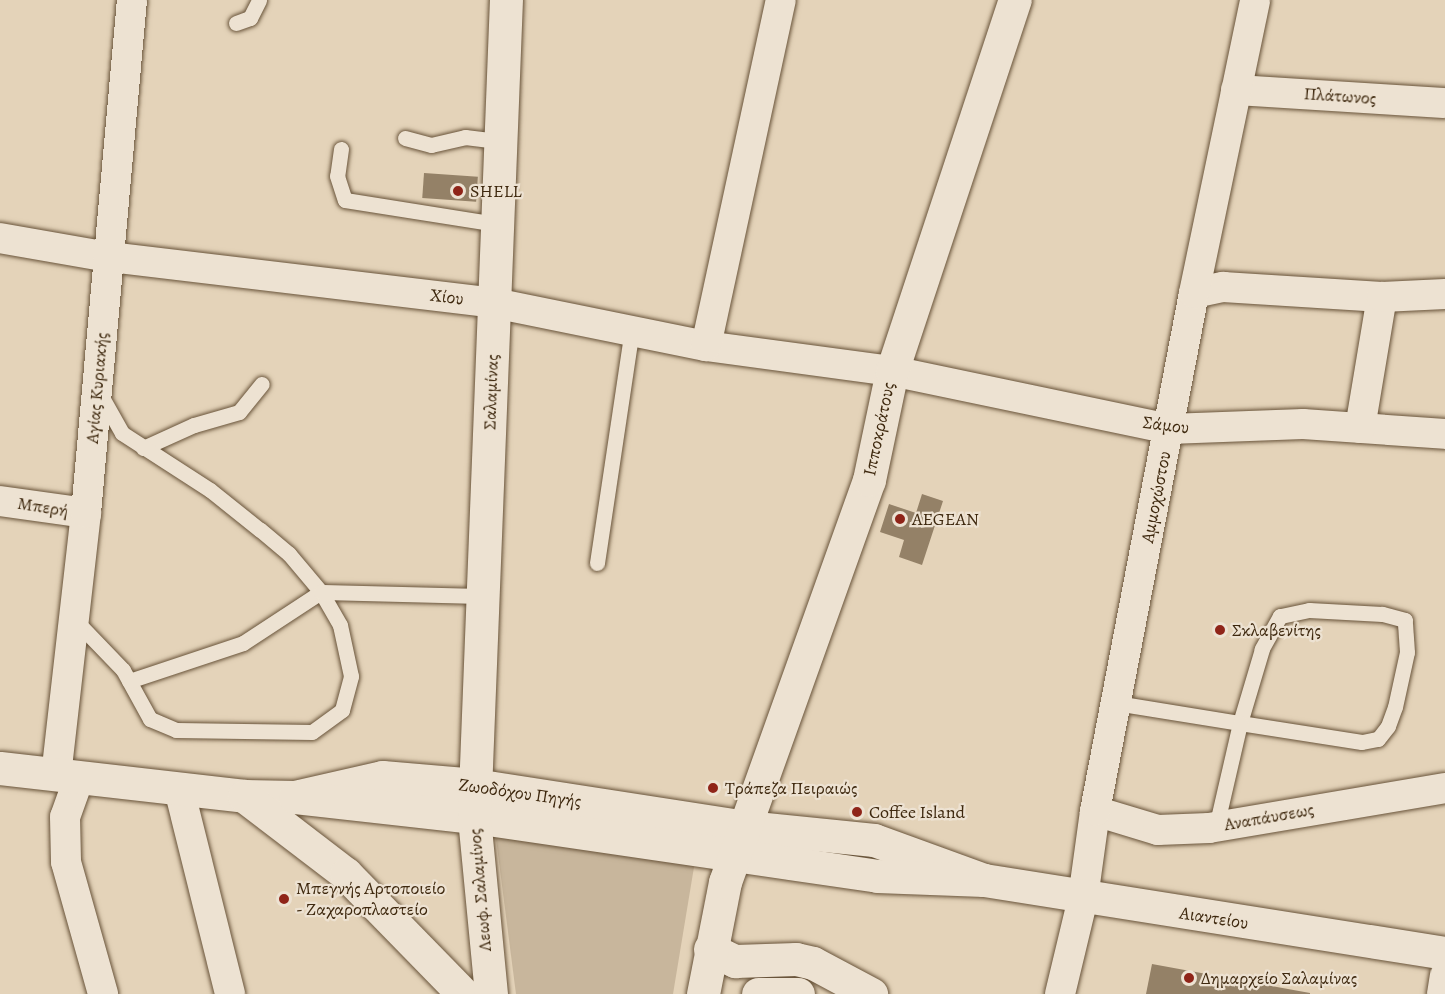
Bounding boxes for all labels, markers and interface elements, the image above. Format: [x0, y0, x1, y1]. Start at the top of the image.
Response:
street label: Πλάτωνος [1303, 83, 1377, 109]
place label: SHELL [470, 180, 522, 202]
marker: SHELL [451, 184, 465, 198]
street label: Χίου [429, 284, 465, 310]
street label: Αγίας Κυριακής [81, 332, 113, 444]
street label: Σαλαμίνας [479, 354, 503, 430]
street label: Ιπποκράτους [859, 380, 899, 478]
street label: Σάμου [1142, 411, 1190, 439]
street label: Αμμοχώστου [1137, 449, 1175, 545]
street label: Μπερή [16, 492, 70, 522]
place label: AEGEAN [912, 508, 979, 530]
marker: AEGEAN [893, 512, 907, 526]
place label: Σκλαβενίτης [1232, 619, 1321, 641]
marker: Σκλαβενίτης [1213, 623, 1227, 637]
street label: Ζωοδόχου Πηγής [457, 774, 583, 812]
place label: Τράπεζα Πειραιώς [725, 777, 858, 799]
marker: Τράπεζα Πειραιώς [706, 781, 720, 795]
street label: Αναπάυσεως [1222, 798, 1316, 836]
place label: Coffee Island [869, 801, 965, 823]
marker: Coffee Island [850, 805, 864, 819]
street label: Λεωφ. Σαλαμίνος [464, 827, 496, 953]
place label: Μπεγνής Αρτοποιείο - Ζαχαροπλαστείο [296, 878, 445, 920]
marker: Μπεγνής Αρτοποιείο - Ζαχαροπλαστείο [277, 892, 291, 906]
street label: Αιαντείου [1178, 902, 1250, 934]
place label: Δημαρχείο Σαλαμίνας [1201, 967, 1357, 989]
marker: Δημαρχείο Σαλαμίνας [1182, 971, 1196, 985]

